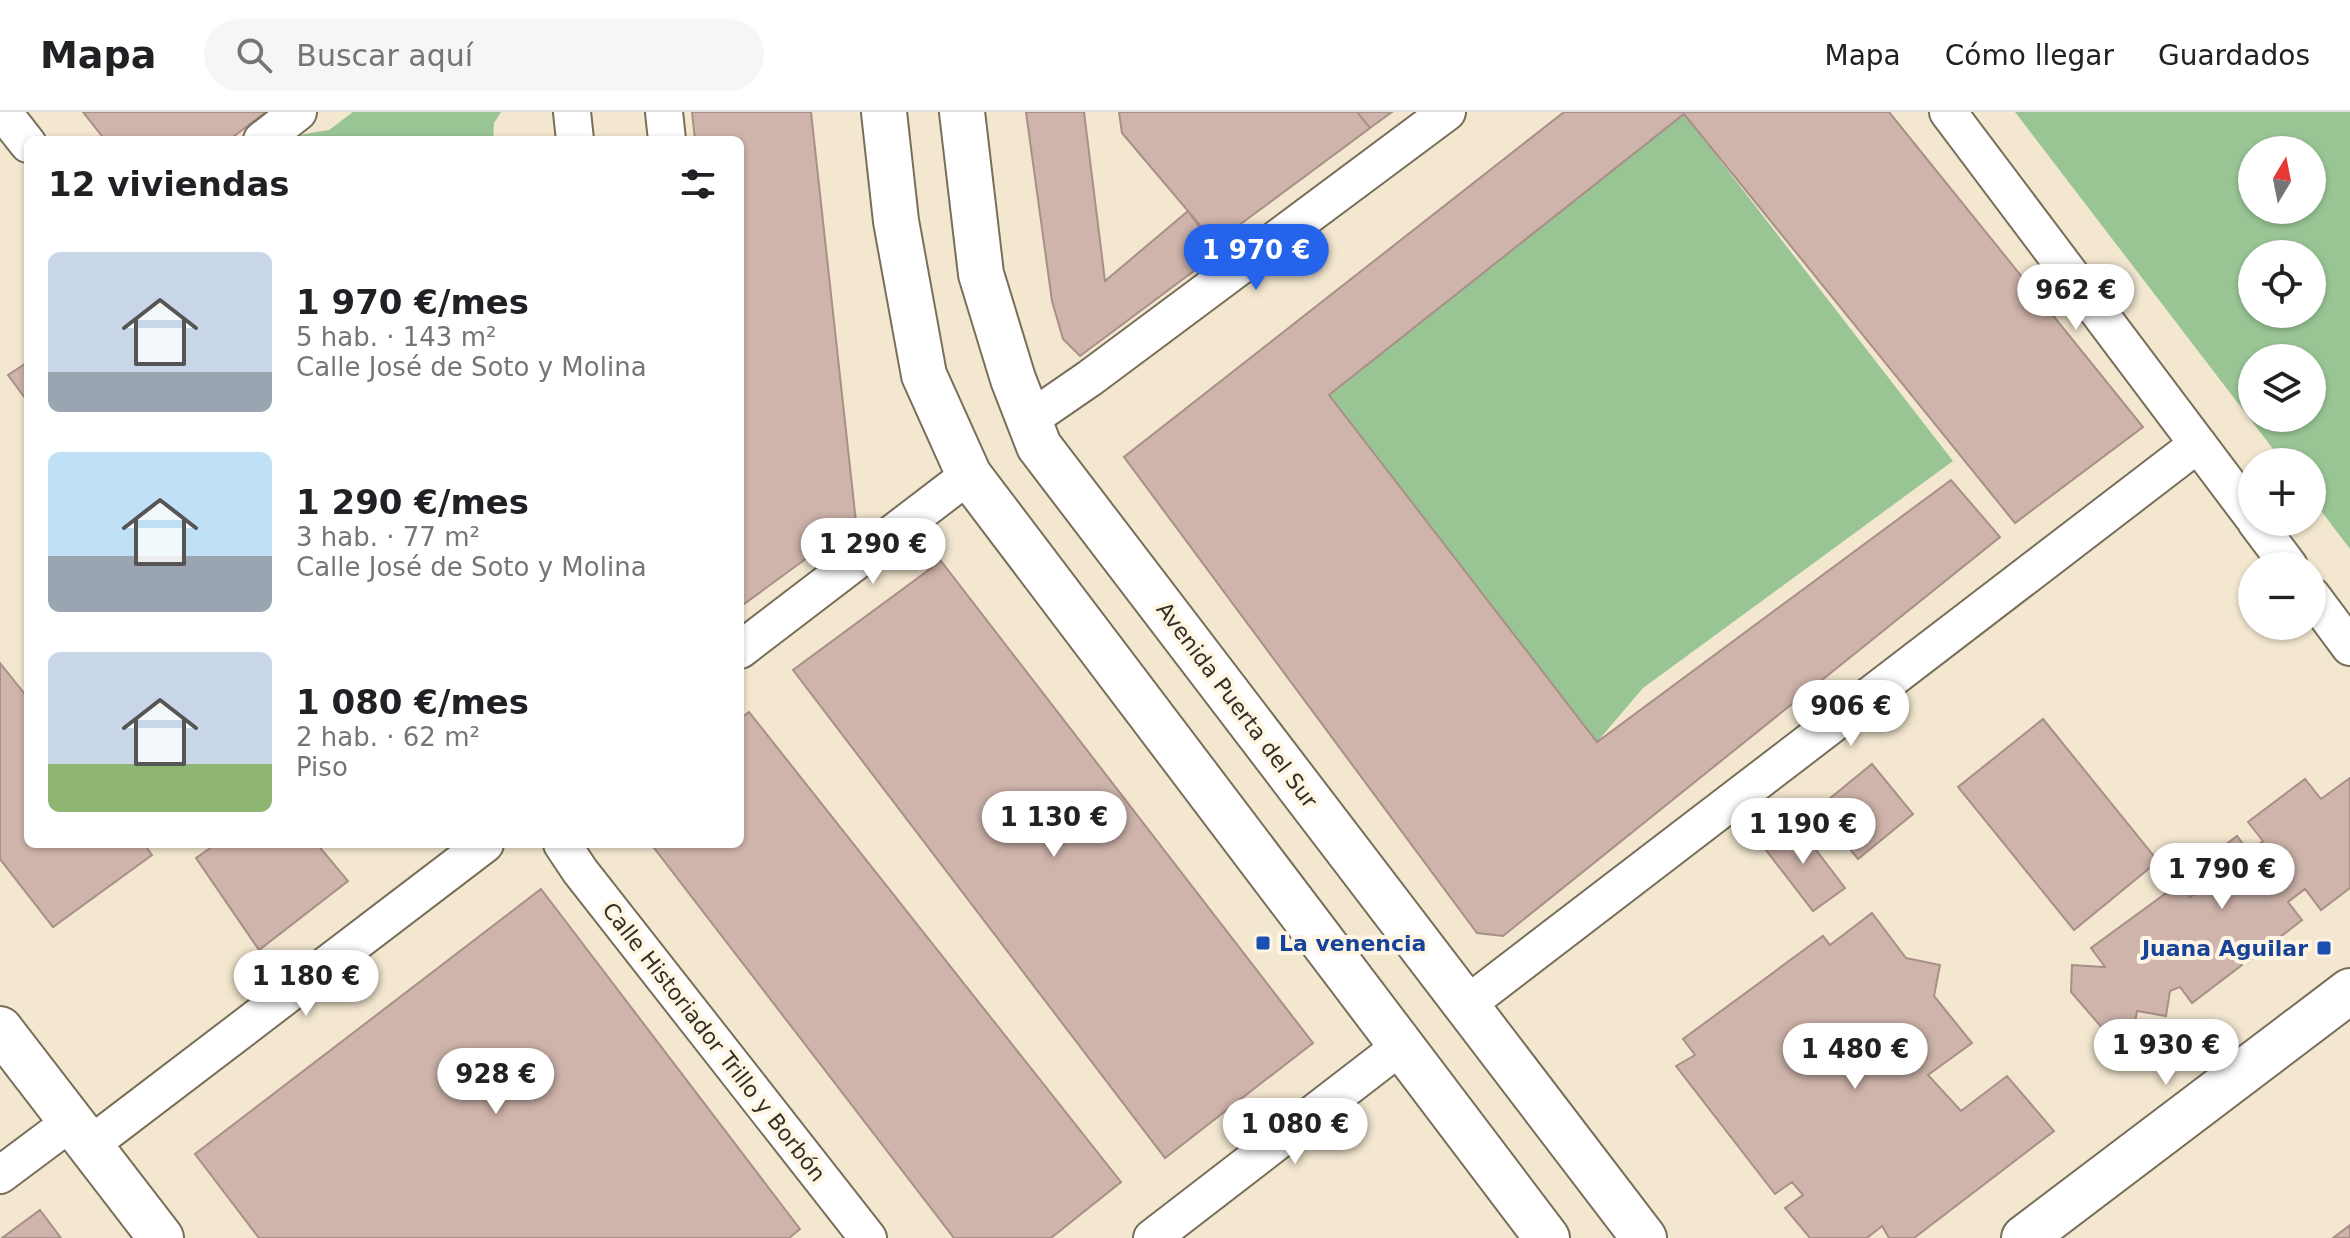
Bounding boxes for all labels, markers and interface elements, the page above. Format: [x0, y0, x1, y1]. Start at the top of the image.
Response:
search box [204, 19, 764, 91]
text: Mapa [40, 33, 156, 77]
icon: search [232, 33, 276, 77]
text: Buscar aquí [296, 38, 473, 73]
text: Mapa [1824, 39, 1901, 72]
text: Cómo llegar [1945, 39, 2114, 72]
text: Guardados [2158, 39, 2310, 72]
north arrow [2238, 136, 2326, 224]
map controls [2238, 136, 2326, 640]
icon: filters [676, 162, 720, 206]
text: 12 viviendas [48, 164, 290, 204]
pin: 1 970 € [1182, 224, 1330, 292]
text: 1 970 € [1202, 235, 1310, 265]
button: locate [2238, 240, 2326, 328]
pin: 962 € [2020, 264, 2132, 332]
text: 962 € [2035, 275, 2117, 305]
text: 1 970 €/mes [296, 282, 529, 322]
icon: home [112, 284, 208, 380]
text: 5 hab. · 143 m² [296, 322, 496, 352]
button: layers [2238, 344, 2326, 432]
text: Calle José de Soto y Molina [296, 352, 647, 382]
button: + [2238, 448, 2326, 536]
text: 1 290 €/mes [296, 482, 529, 522]
icon: home [112, 484, 208, 580]
pin: 1 290 € [799, 518, 947, 586]
text: 3 hab. · 77 m² [296, 522, 480, 552]
text: 1 290 € [819, 529, 927, 559]
text: Calle José de Soto y Molina [296, 552, 647, 582]
button: − [2238, 552, 2326, 640]
street label: Avenida Puerta del Sur [1152, 597, 1323, 813]
pin: 906 € [1795, 680, 1907, 748]
text: 1 080 €/mes [296, 682, 529, 722]
icon: home [112, 684, 208, 780]
text: 906 € [1810, 691, 1892, 721]
text: 2 hab. · 62 m² [296, 722, 480, 752]
text: Piso [296, 752, 348, 782]
pin: 1 130 € [980, 791, 1128, 859]
pin: 1 190 € [1729, 798, 1877, 866]
text: 1 130 € [1000, 802, 1108, 832]
text: 1 190 € [1749, 809, 1857, 839]
pin: 1 790 € [2148, 843, 2296, 911]
text: 1 790 € [2168, 854, 2276, 884]
street label: Calle Historiador Trillo y Borbón [597, 898, 831, 1186]
place label: La venencia [1279, 931, 1426, 956]
marker: La venencia [1254, 934, 1272, 952]
place label: Juana Aguilar [2140, 936, 2308, 961]
marker: Juana Aguilar [2315, 939, 2333, 957]
pin: 1 180 € [232, 950, 380, 1018]
text: 1 180 € [252, 961, 360, 991]
pin: 1 930 € [2092, 1019, 2240, 1087]
pin: 1 480 € [1781, 1023, 1929, 1091]
text: 1 930 € [2112, 1030, 2220, 1060]
text: 1 480 € [1801, 1034, 1909, 1064]
pin: 928 € [440, 1048, 552, 1116]
text: 928 € [455, 1059, 537, 1089]
pin: 1 080 € [1221, 1098, 1369, 1166]
text: 1 080 € [1241, 1109, 1349, 1139]

